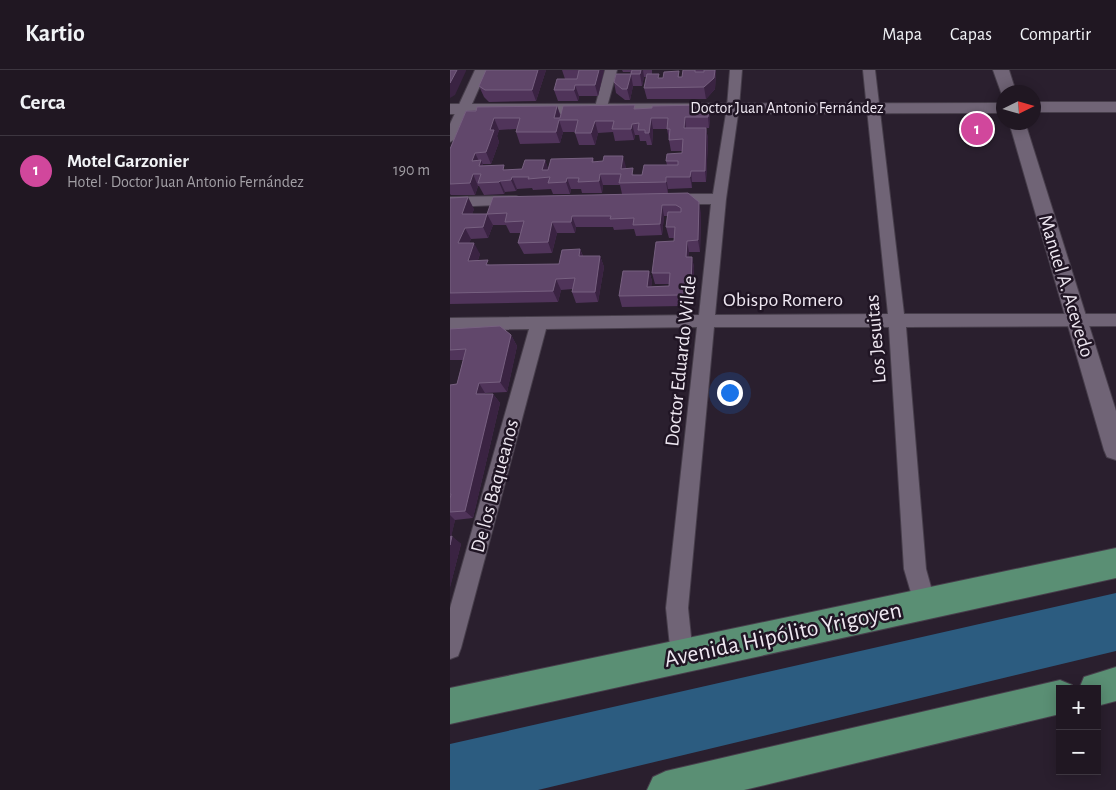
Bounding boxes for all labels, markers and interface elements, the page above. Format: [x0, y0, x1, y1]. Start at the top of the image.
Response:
text: Kartio [25, 22, 85, 46]
text: Mapa [882, 26, 922, 44]
text: Capas [950, 26, 992, 44]
text: Compartir [1020, 26, 1091, 44]
north arrow [996, 85, 1041, 130]
text: Cerca [20, 92, 66, 113]
street label: Doctor Juan Antonio Fernández [690, 100, 884, 116]
pin: 1 [961, 110, 993, 148]
text: Motel Garzonier [67, 152, 189, 171]
text: 1 [33, 162, 39, 178]
text: 190 m [393, 162, 430, 178]
text: Hotel · Doctor Juan Antonio Fernández [67, 174, 304, 190]
street label: Manuel A. Acevedo [1035, 212, 1097, 360]
street label: Doctor Eduardo Wilde [662, 275, 700, 447]
street label: Obispo Romero [723, 290, 843, 310]
street label: Los Jesuitas [862, 294, 890, 384]
your location [717, 380, 743, 406]
street label: De los Baqueanos [468, 417, 522, 555]
street label: Avenida Hipólito Yrigoyen [662, 598, 904, 672]
map controls [1056, 685, 1101, 775]
button: + [1056, 685, 1101, 730]
button: − [1056, 730, 1101, 775]

